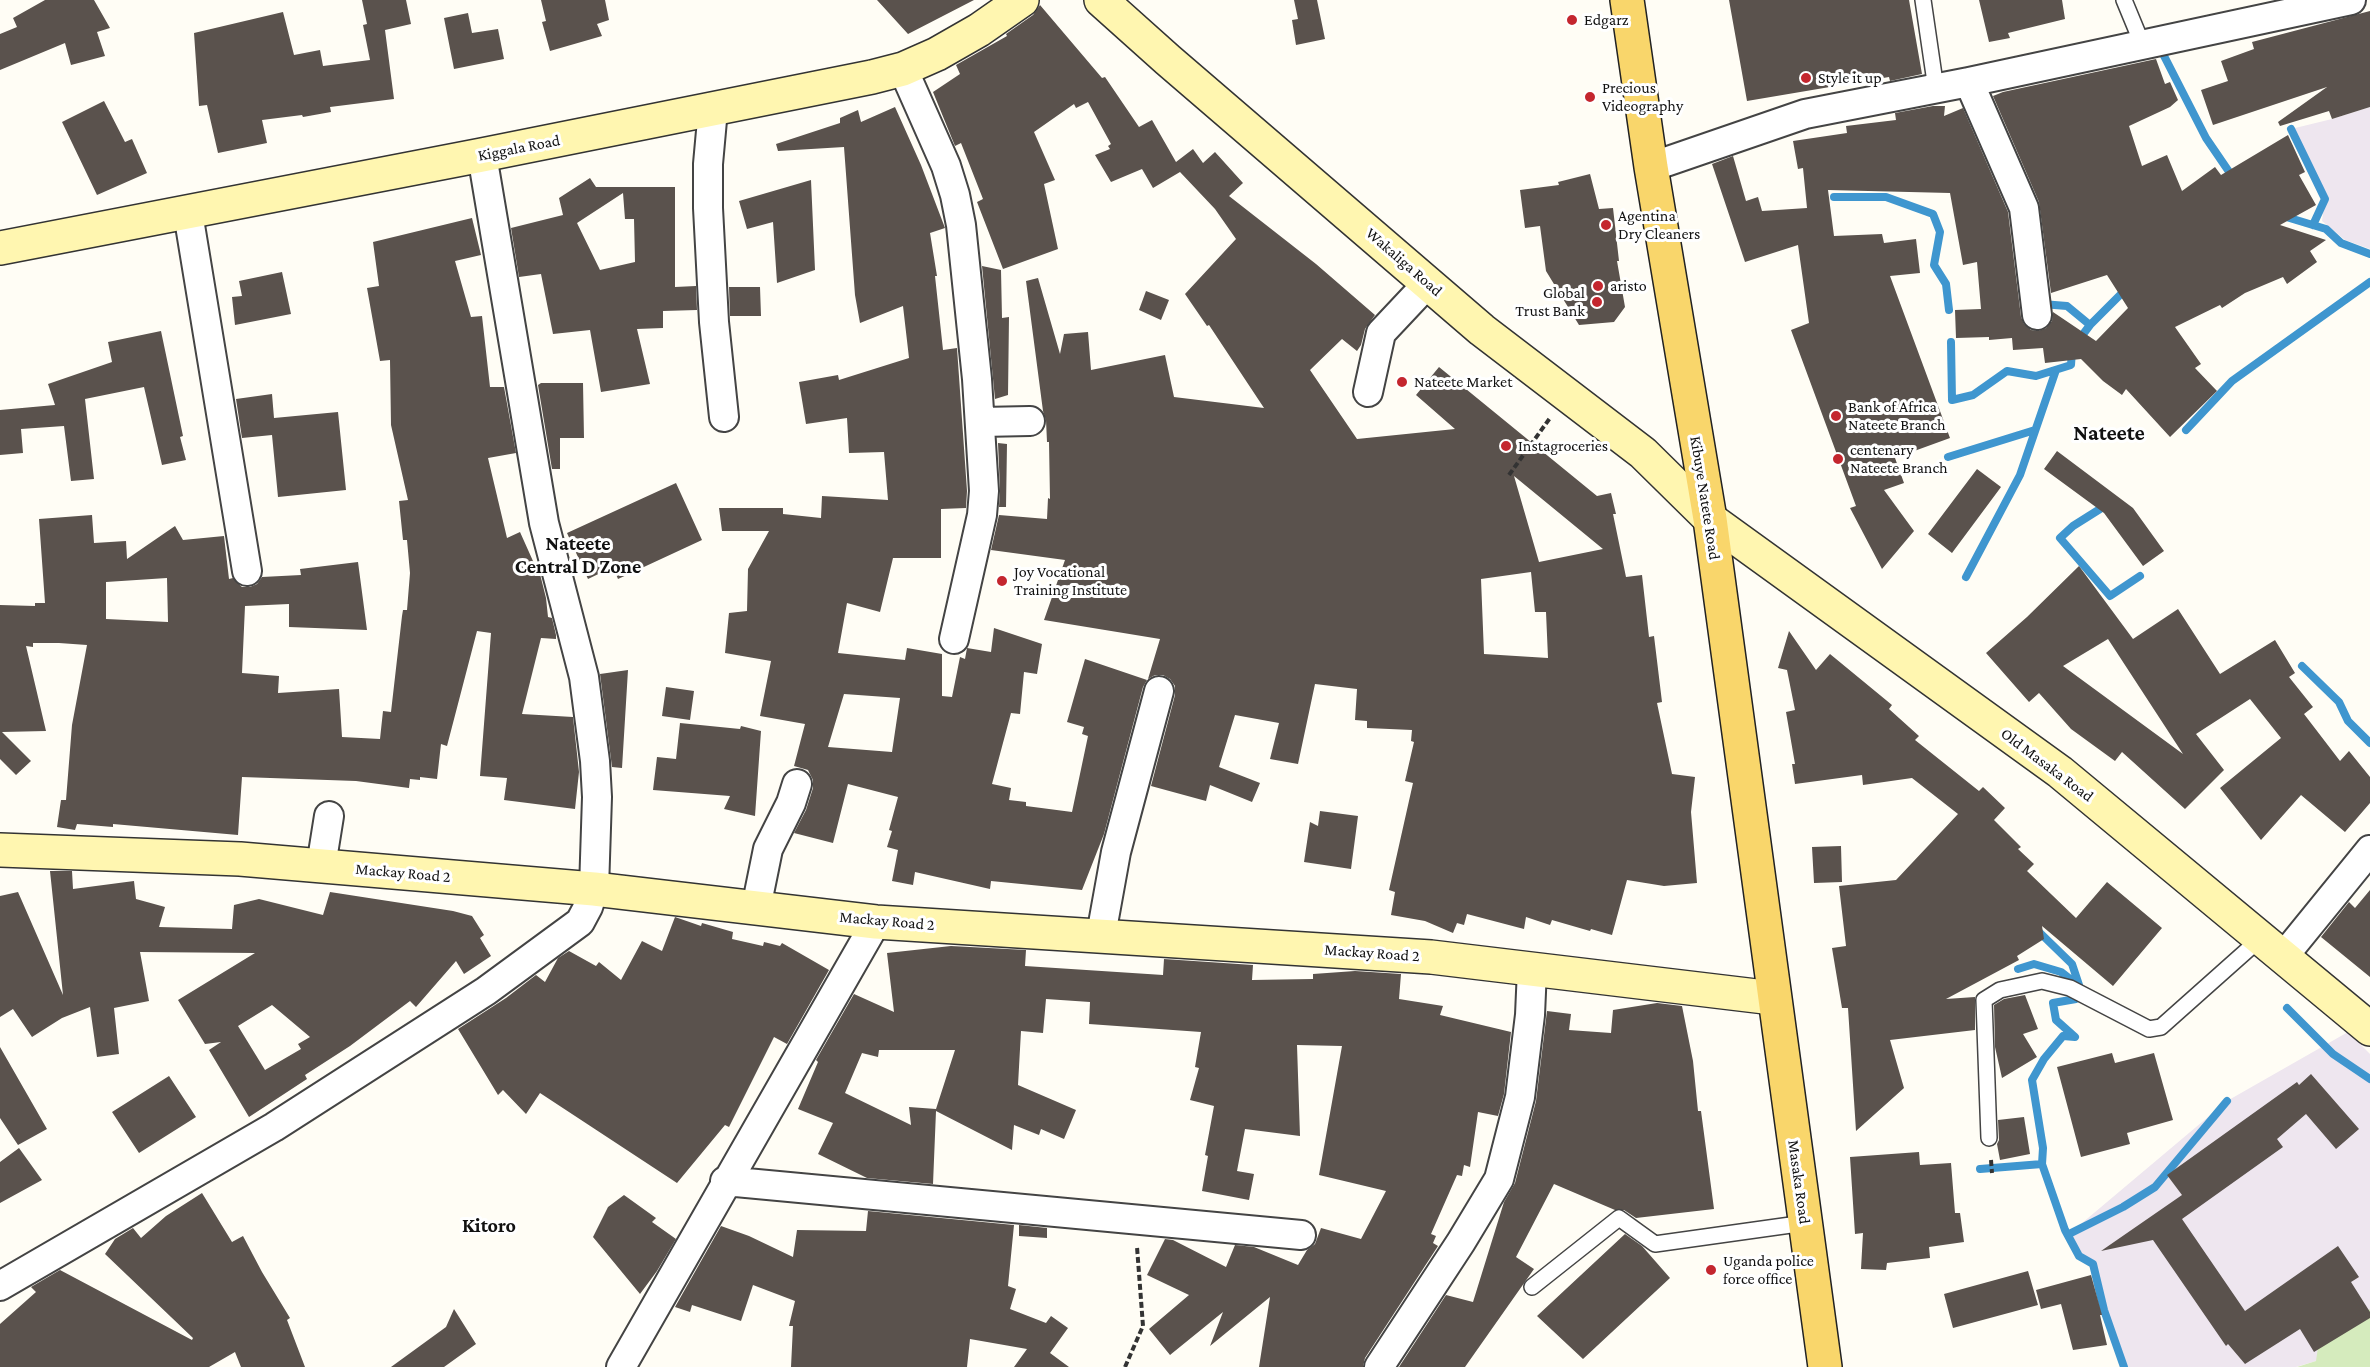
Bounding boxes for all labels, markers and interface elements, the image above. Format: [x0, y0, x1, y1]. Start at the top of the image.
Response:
place label: Edgarz [1584, 10, 1629, 30]
marker: Edgarz [1565, 13, 1579, 27]
place label: Style it up [1818, 68, 1882, 88]
marker: Style it up [1799, 71, 1813, 85]
place label: Precious Videography [1602, 78, 1683, 116]
marker: Precious Videography [1583, 90, 1597, 104]
street label: Kiggala Road [476, 131, 562, 165]
place label: Agentina Dry Cleaners [1618, 206, 1700, 244]
marker: Agentina Dry Cleaners [1599, 218, 1613, 232]
street label: Wakaliga Road [1362, 224, 1446, 300]
place label: aristo [1610, 276, 1647, 296]
marker: aristo [1591, 279, 1605, 293]
place label: Global Trust Bank [1515, 283, 1585, 321]
marker: Global Trust Bank [1590, 295, 1604, 309]
place label: Nateete Market [1414, 372, 1512, 392]
marker: Nateete Market [1395, 375, 1409, 389]
place label: Bank of Africa Nateete Branch [1848, 397, 1946, 435]
marker: Bank of Africa Nateete Branch [1829, 409, 1843, 423]
district label: Nateete [2073, 420, 2145, 446]
street label: Kibuye Natete Road [1686, 435, 1724, 561]
place label: Instagroceries [1518, 436, 1608, 456]
marker: Instagroceries [1499, 439, 1513, 453]
place label: centenary Nateete Branch [1850, 440, 1948, 478]
marker: centenary Nateete Branch [1831, 452, 1845, 466]
district label: Nateete Central D Zone [515, 532, 641, 579]
place label: Joy Vocational Training Institute [1014, 562, 1127, 600]
marker: Joy Vocational Training Institute [995, 574, 1009, 588]
street label: Old Masaka Road [1997, 724, 2097, 806]
street label: Mackay Road 2 [355, 859, 451, 887]
street label: Mackay Road 2 [839, 907, 935, 935]
street label: Mackay Road 2 [1324, 940, 1420, 966]
street label: Masaka Road [1784, 1139, 1814, 1225]
district label: Kitoro [462, 1214, 516, 1238]
place label: Uganda police force office [1723, 1251, 1814, 1289]
marker: Uganda police force office [1704, 1263, 1718, 1277]

